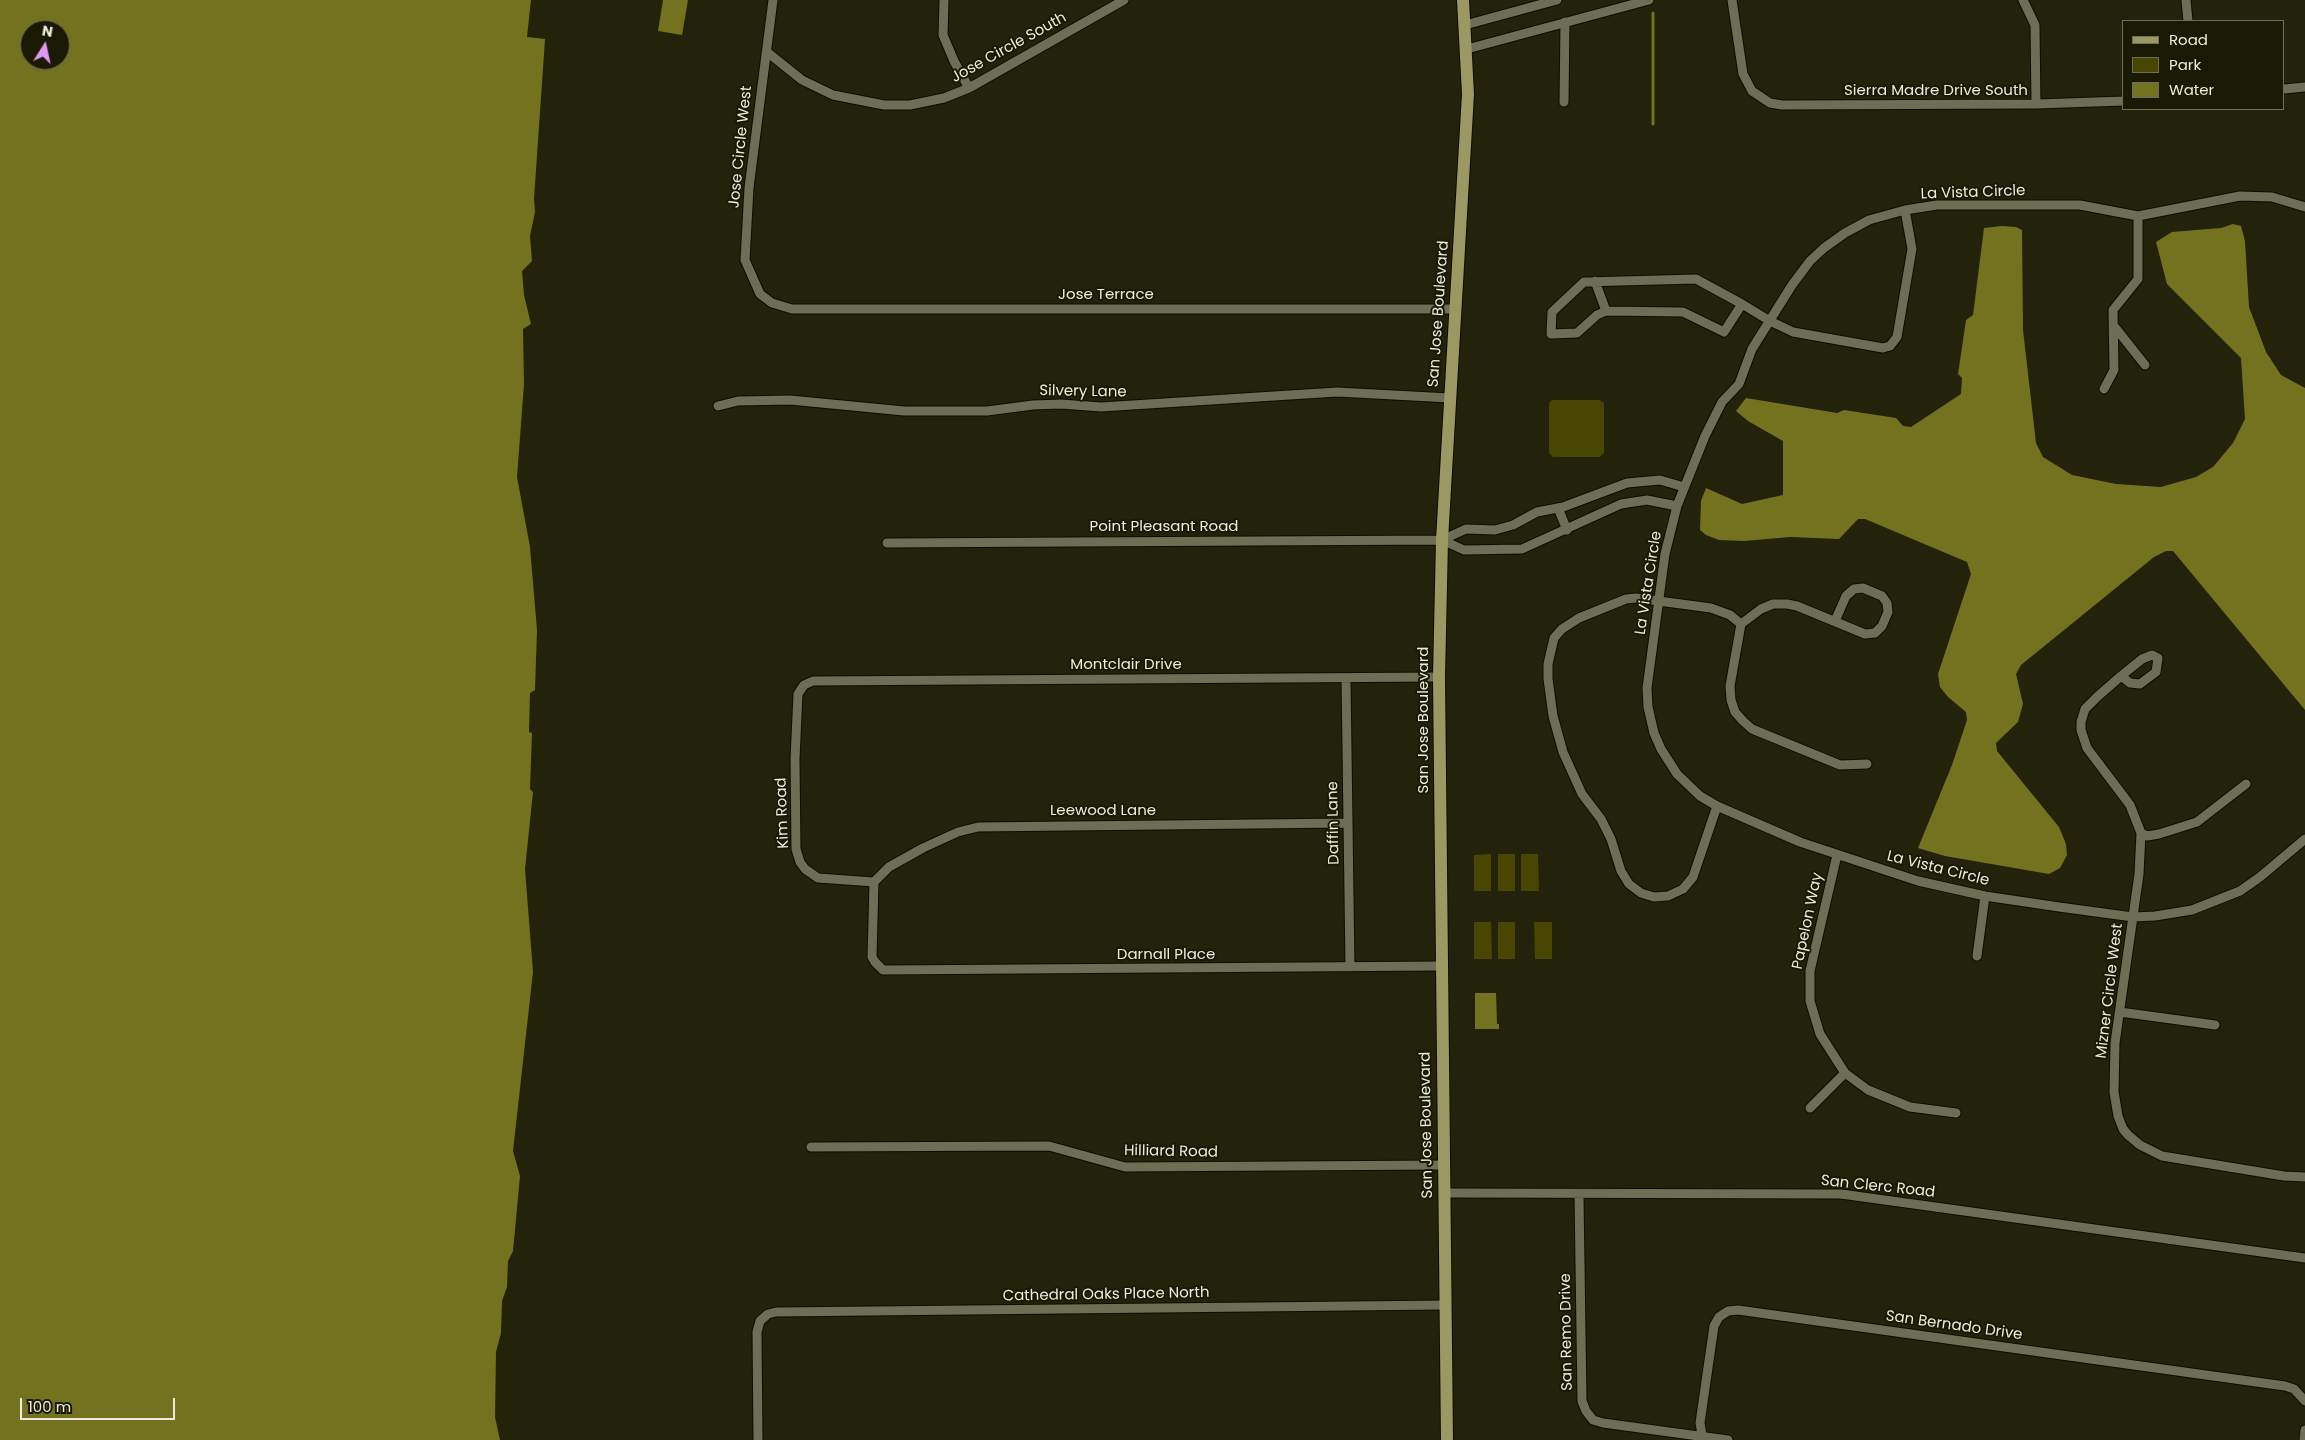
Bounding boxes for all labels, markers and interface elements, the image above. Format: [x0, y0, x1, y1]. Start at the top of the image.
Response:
street label: Jose Circle South [948, 9, 1070, 87]
north arrow [20, 20, 70, 70]
text: N [41, 20, 54, 42]
legend [2122, 20, 2285, 110]
text: Road [2169, 29, 2208, 50]
text: Park [2169, 54, 2201, 75]
text: Water [2169, 79, 2214, 100]
street label: Sierra Madre Drive South [1844, 82, 2028, 100]
street label: Jose Circle West [726, 85, 756, 209]
street label: La Vista Circle [1920, 182, 2026, 204]
street label: San Jose Boulevard [1425, 240, 1453, 388]
street label: Jose Terrace [1058, 286, 1154, 304]
street label: Silvery Lane [1039, 382, 1127, 402]
street label: Point Pleasant Road [1090, 518, 1238, 536]
street label: La Vista Circle [1632, 530, 1666, 636]
street label: San Jose Boulevard [1415, 647, 1433, 793]
street label: Montclair Drive [1070, 656, 1182, 674]
street label: Kim Road [773, 777, 793, 849]
street label: Daffin Lane [1324, 781, 1344, 865]
street label: Leewood Lane [1050, 802, 1156, 820]
street label: La Vista Circle [1885, 848, 1991, 890]
street label: Papelon Way [1789, 871, 1827, 971]
street label: Mizner Circle West [2093, 922, 2127, 1060]
street label: Darnall Place [1117, 946, 1215, 964]
street label: San Jose Boulevard [1417, 1051, 1437, 1199]
street label: Hilliard Road [1124, 1142, 1218, 1162]
street label: San Clerc Road [1820, 1172, 1936, 1202]
street label: San Remo Drive [1557, 1273, 1577, 1391]
street label: Cathedral Oaks Place North [1002, 1284, 1210, 1306]
street label: San Bernado Drive [1885, 1308, 2023, 1344]
scale bar [22, 1388, 178, 1420]
text: 100 m [28, 1396, 71, 1417]

